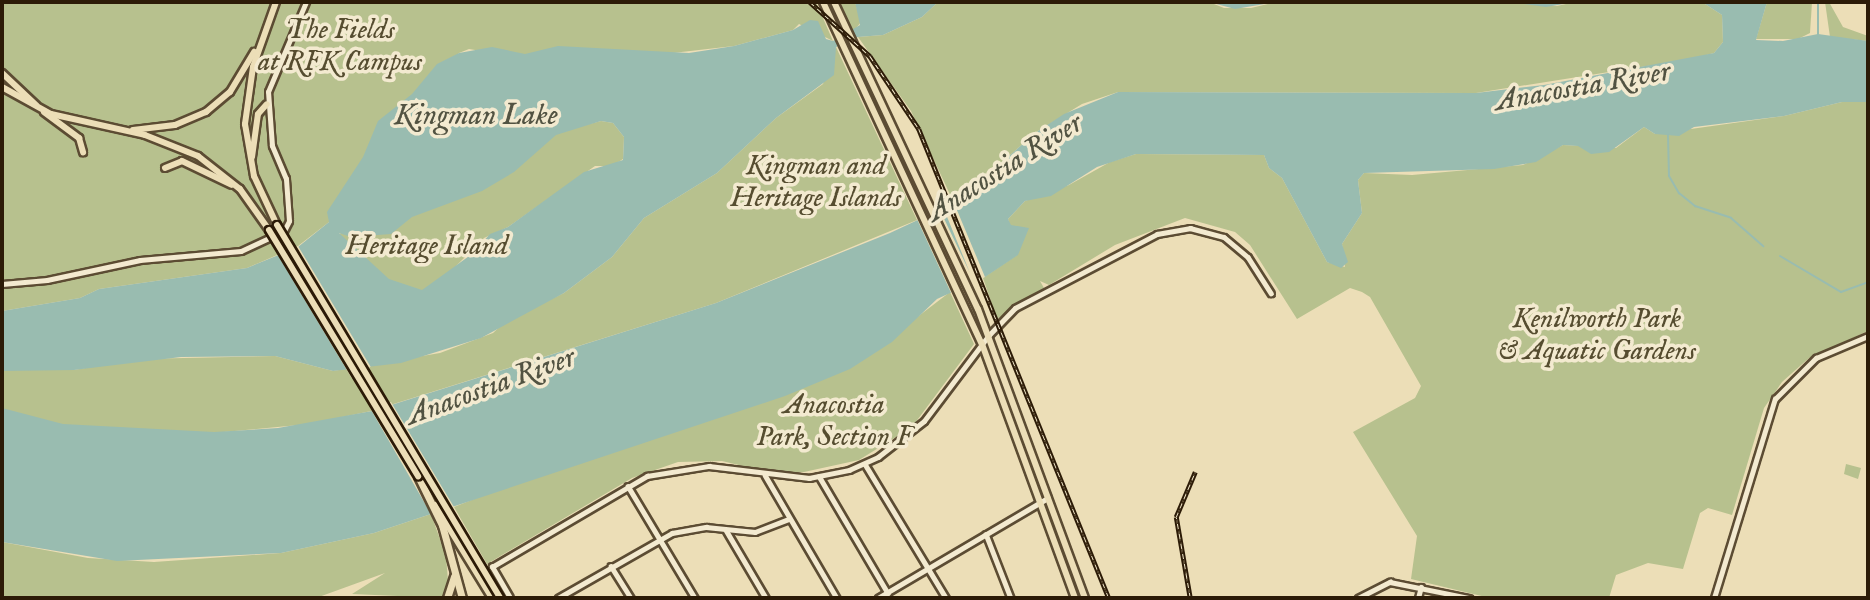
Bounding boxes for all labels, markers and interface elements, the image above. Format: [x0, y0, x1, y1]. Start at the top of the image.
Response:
park label: The Fields at RFK Campus [258, 14, 422, 80]
water label: Anacostia River [1493, 54, 1673, 120]
water label: Kingman Lake [394, 98, 558, 134]
water label: Anacostia River [920, 106, 1090, 230]
park label: Kingman and Heritage Islands [731, 150, 901, 216]
park label: Heritage Island [346, 230, 508, 264]
park label: Kenilworth Park & Aquatic Gardens [1498, 303, 1696, 369]
water label: Anacostia River [402, 340, 580, 434]
park label: Anacostia Park, Section F [756, 389, 912, 455]

